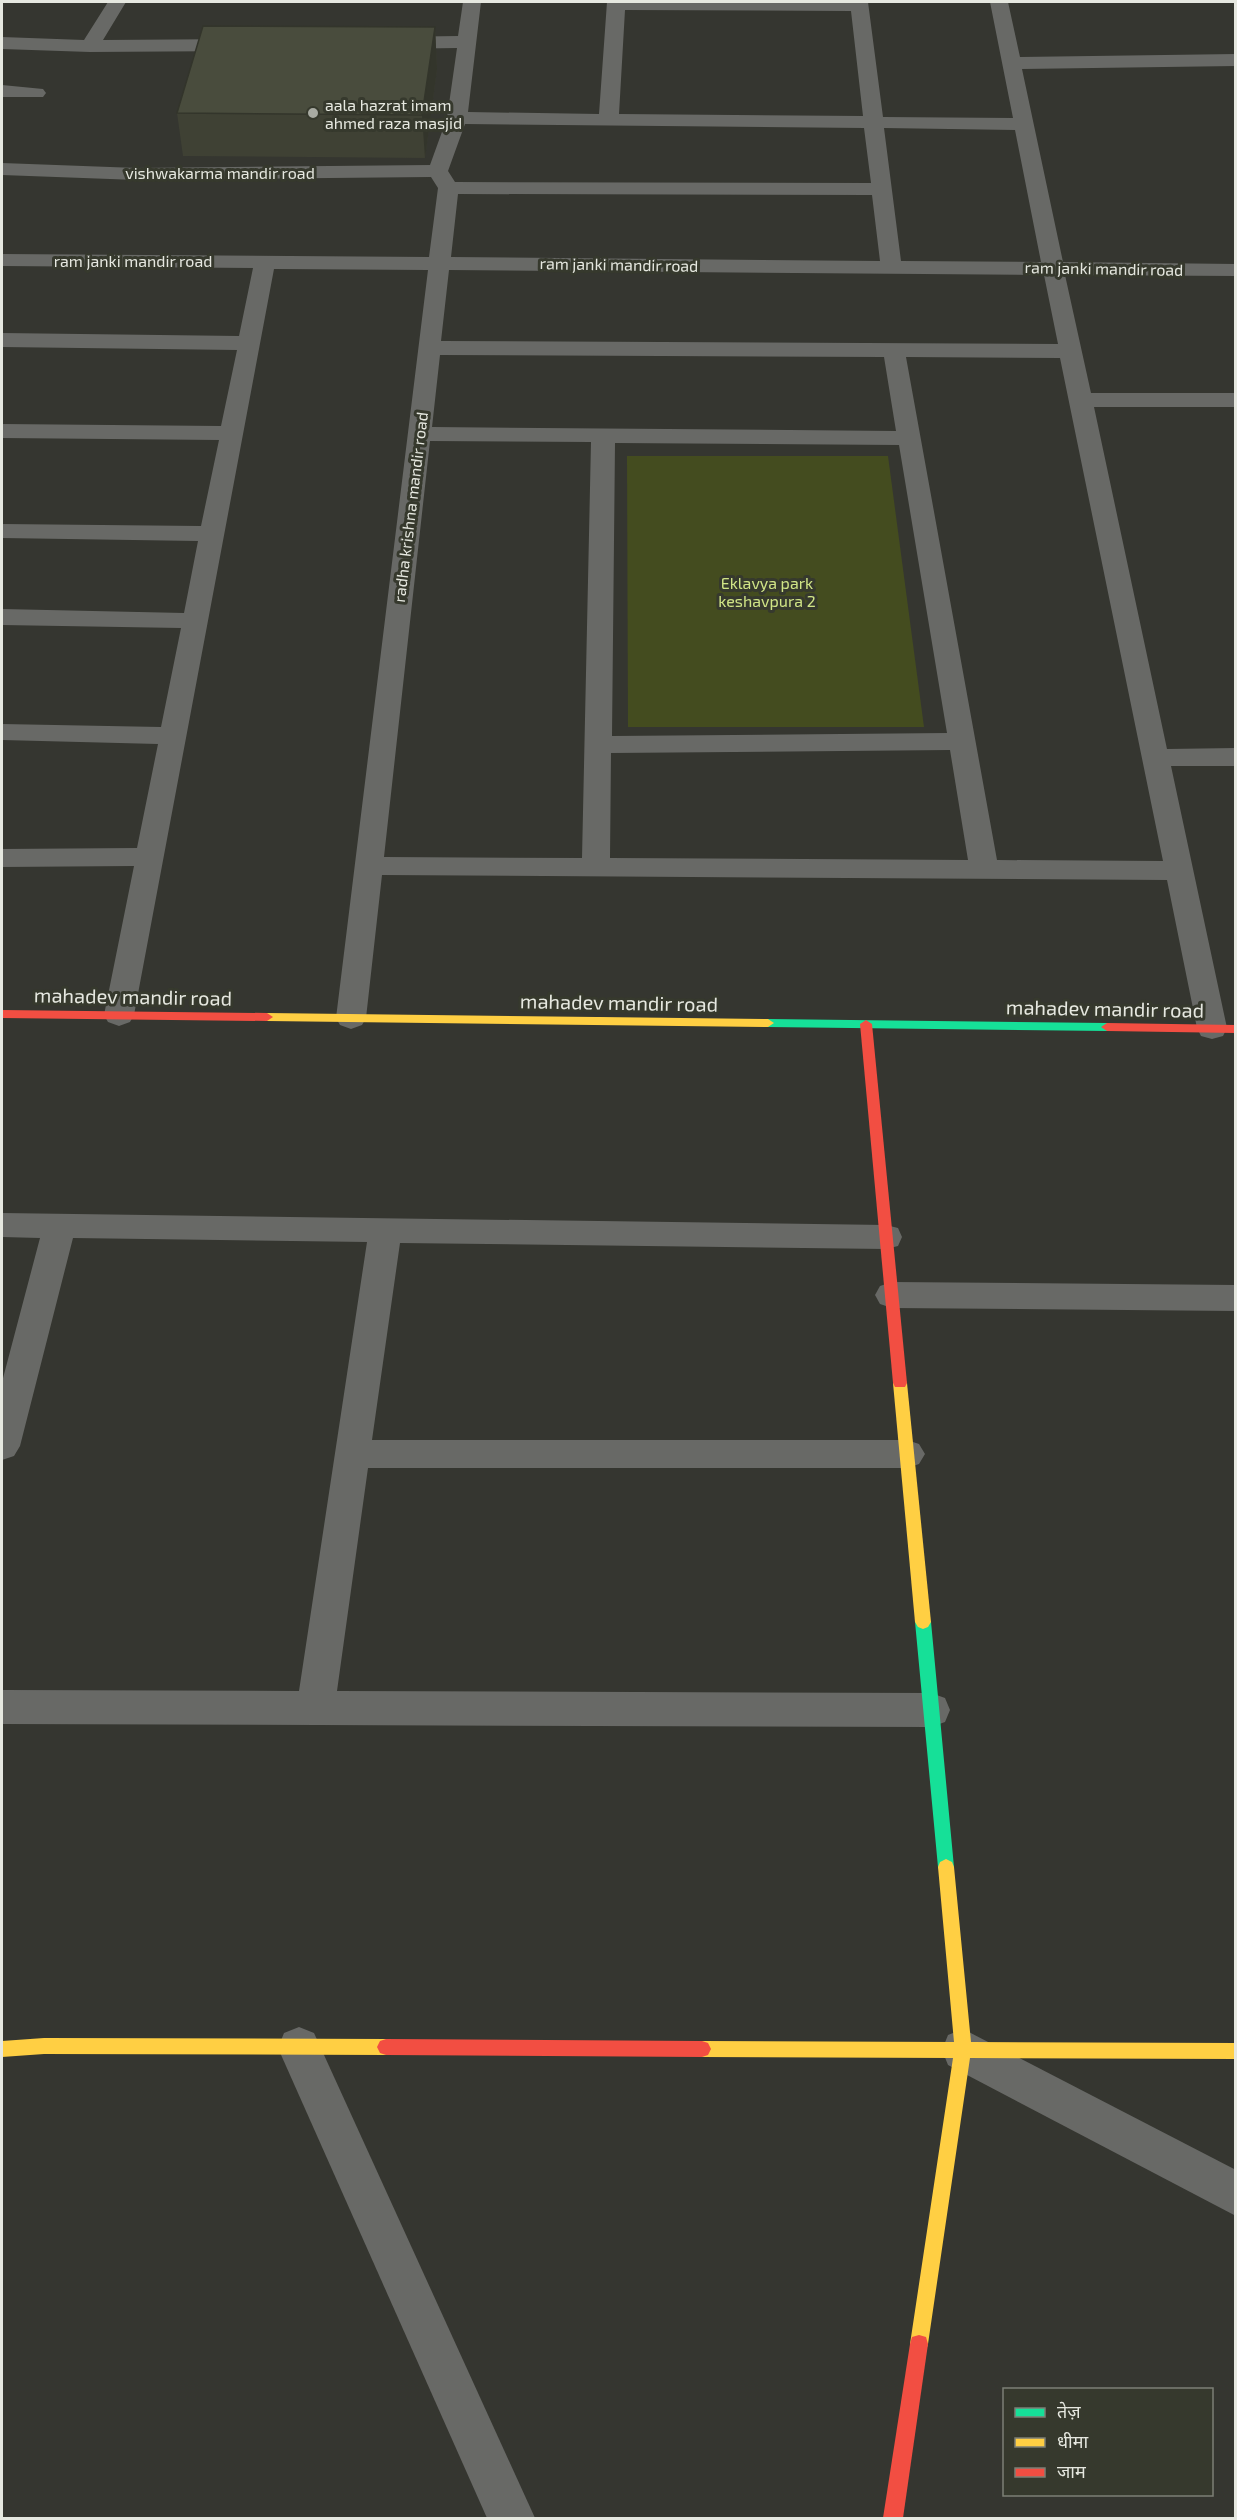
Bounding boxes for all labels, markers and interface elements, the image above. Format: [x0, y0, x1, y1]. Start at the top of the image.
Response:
place label: aala hazrat imam ahmed raza masjid [325, 95, 462, 133]
marker: aala hazrat imam ahmed raza masjid [306, 106, 320, 120]
street label: vishwakarma mandir road [125, 163, 315, 182]
street label: ram janki mandir road [54, 251, 212, 271]
street label: ram janki mandir road [539, 253, 698, 276]
street label: ram janki mandir road [1024, 257, 1183, 280]
street label: radha krishna mandir road [389, 411, 431, 603]
park label: Eklavya park keshavpura 2 [718, 573, 816, 610]
street label: mahadev mandir road [34, 982, 232, 1010]
street label: mahadev mandir road [520, 988, 718, 1016]
street label: mahadev mandir road [1006, 994, 1204, 1022]
legend [1003, 2388, 1213, 2496]
text: तेज़ [1057, 2400, 1081, 2422]
text: धीमा [1057, 2430, 1088, 2452]
text: जाम [1057, 2460, 1087, 2482]

